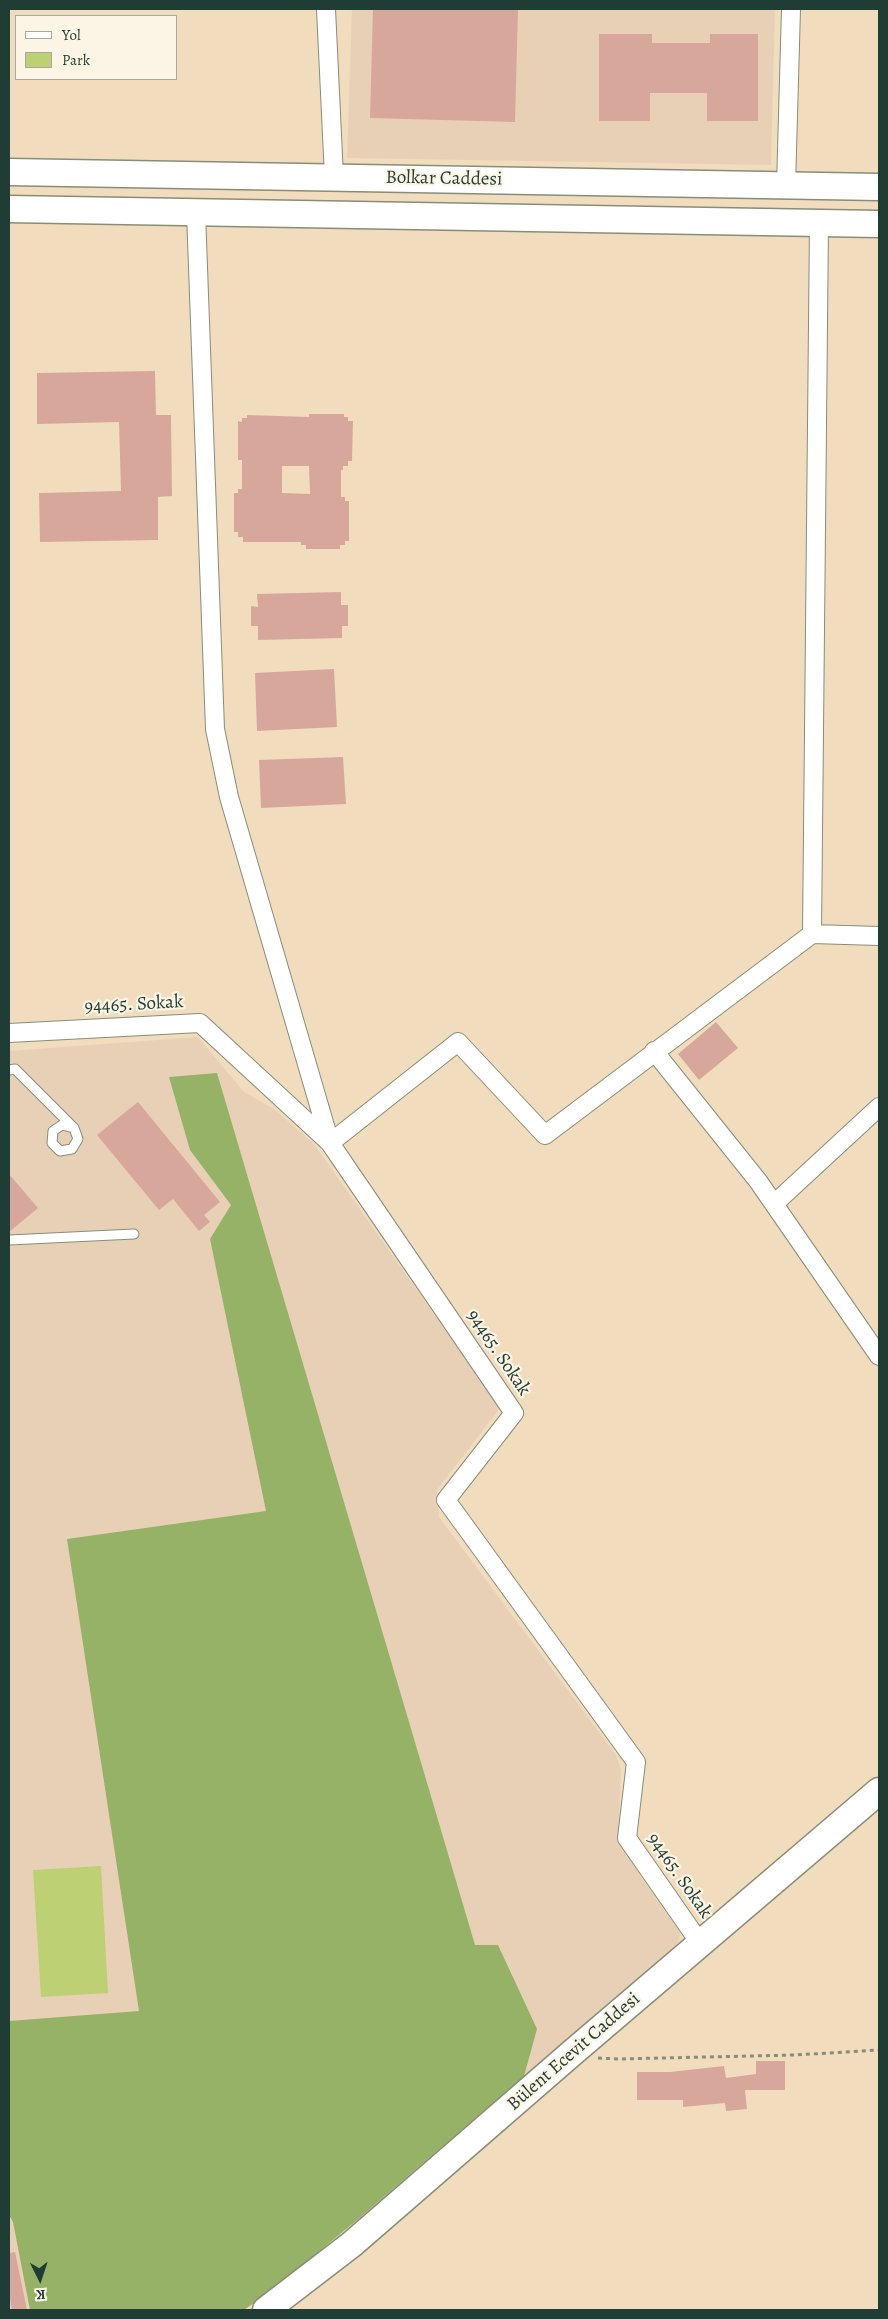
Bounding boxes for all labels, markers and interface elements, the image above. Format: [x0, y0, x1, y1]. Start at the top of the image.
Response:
legend [15, 15, 178, 80]
text: Yol [62, 25, 81, 45]
text: Park [62, 50, 90, 70]
street label: Bolkar Caddesi [385, 167, 503, 191]
street label: 94465. Sokak [84, 991, 184, 1019]
street label: 94465. Sokak [461, 1306, 535, 1400]
street label: 94465. Sokak [641, 1829, 717, 1923]
street label: Bülent Ecevit Caddesi [503, 1988, 645, 2116]
north arrow [15, 2254, 65, 2304]
text: K [36, 2285, 46, 2304]

